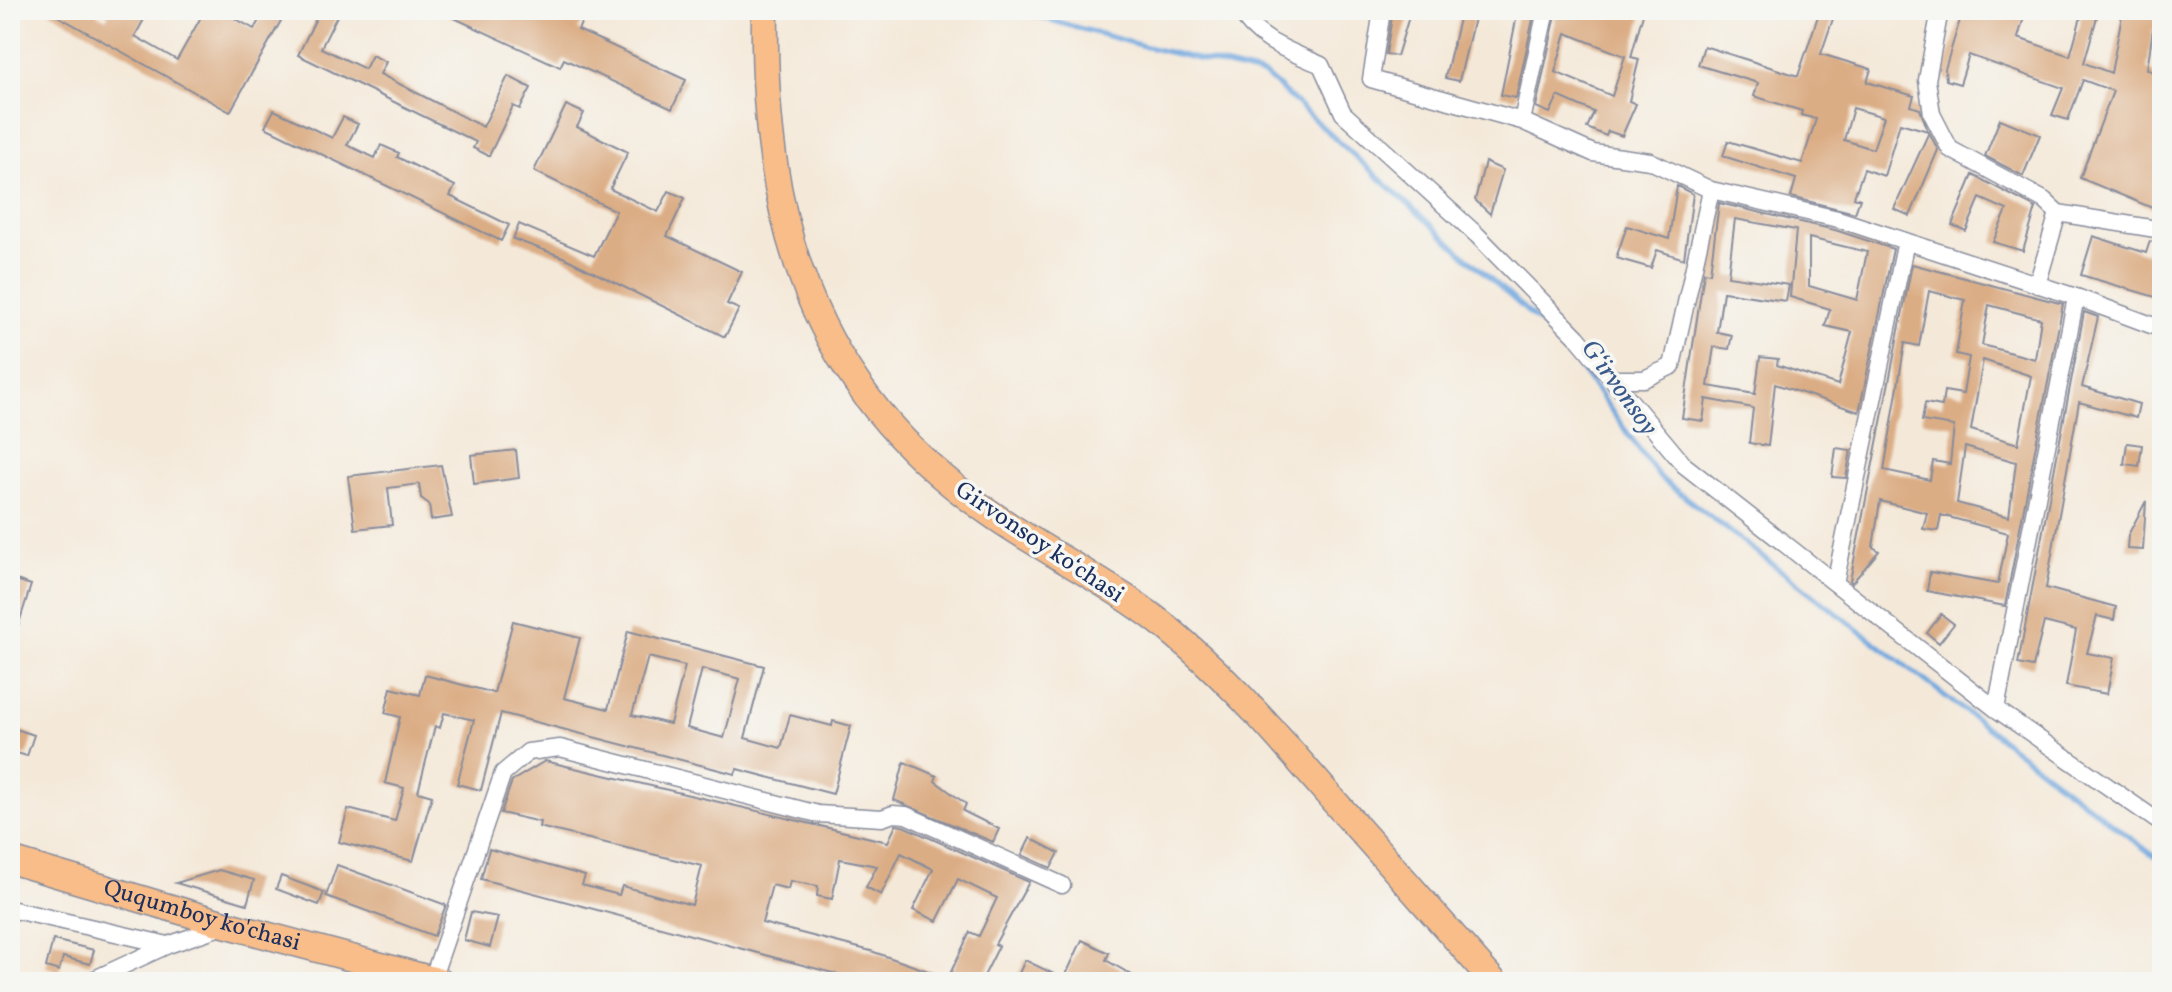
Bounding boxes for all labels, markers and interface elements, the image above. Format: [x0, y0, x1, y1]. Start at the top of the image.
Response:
water label: G‘irvonsoy [1572, 333, 1666, 444]
street label: Girvonsoy koʻchasi [948, 474, 1130, 612]
street label: Ququmboy ko'chasi [99, 872, 304, 961]

